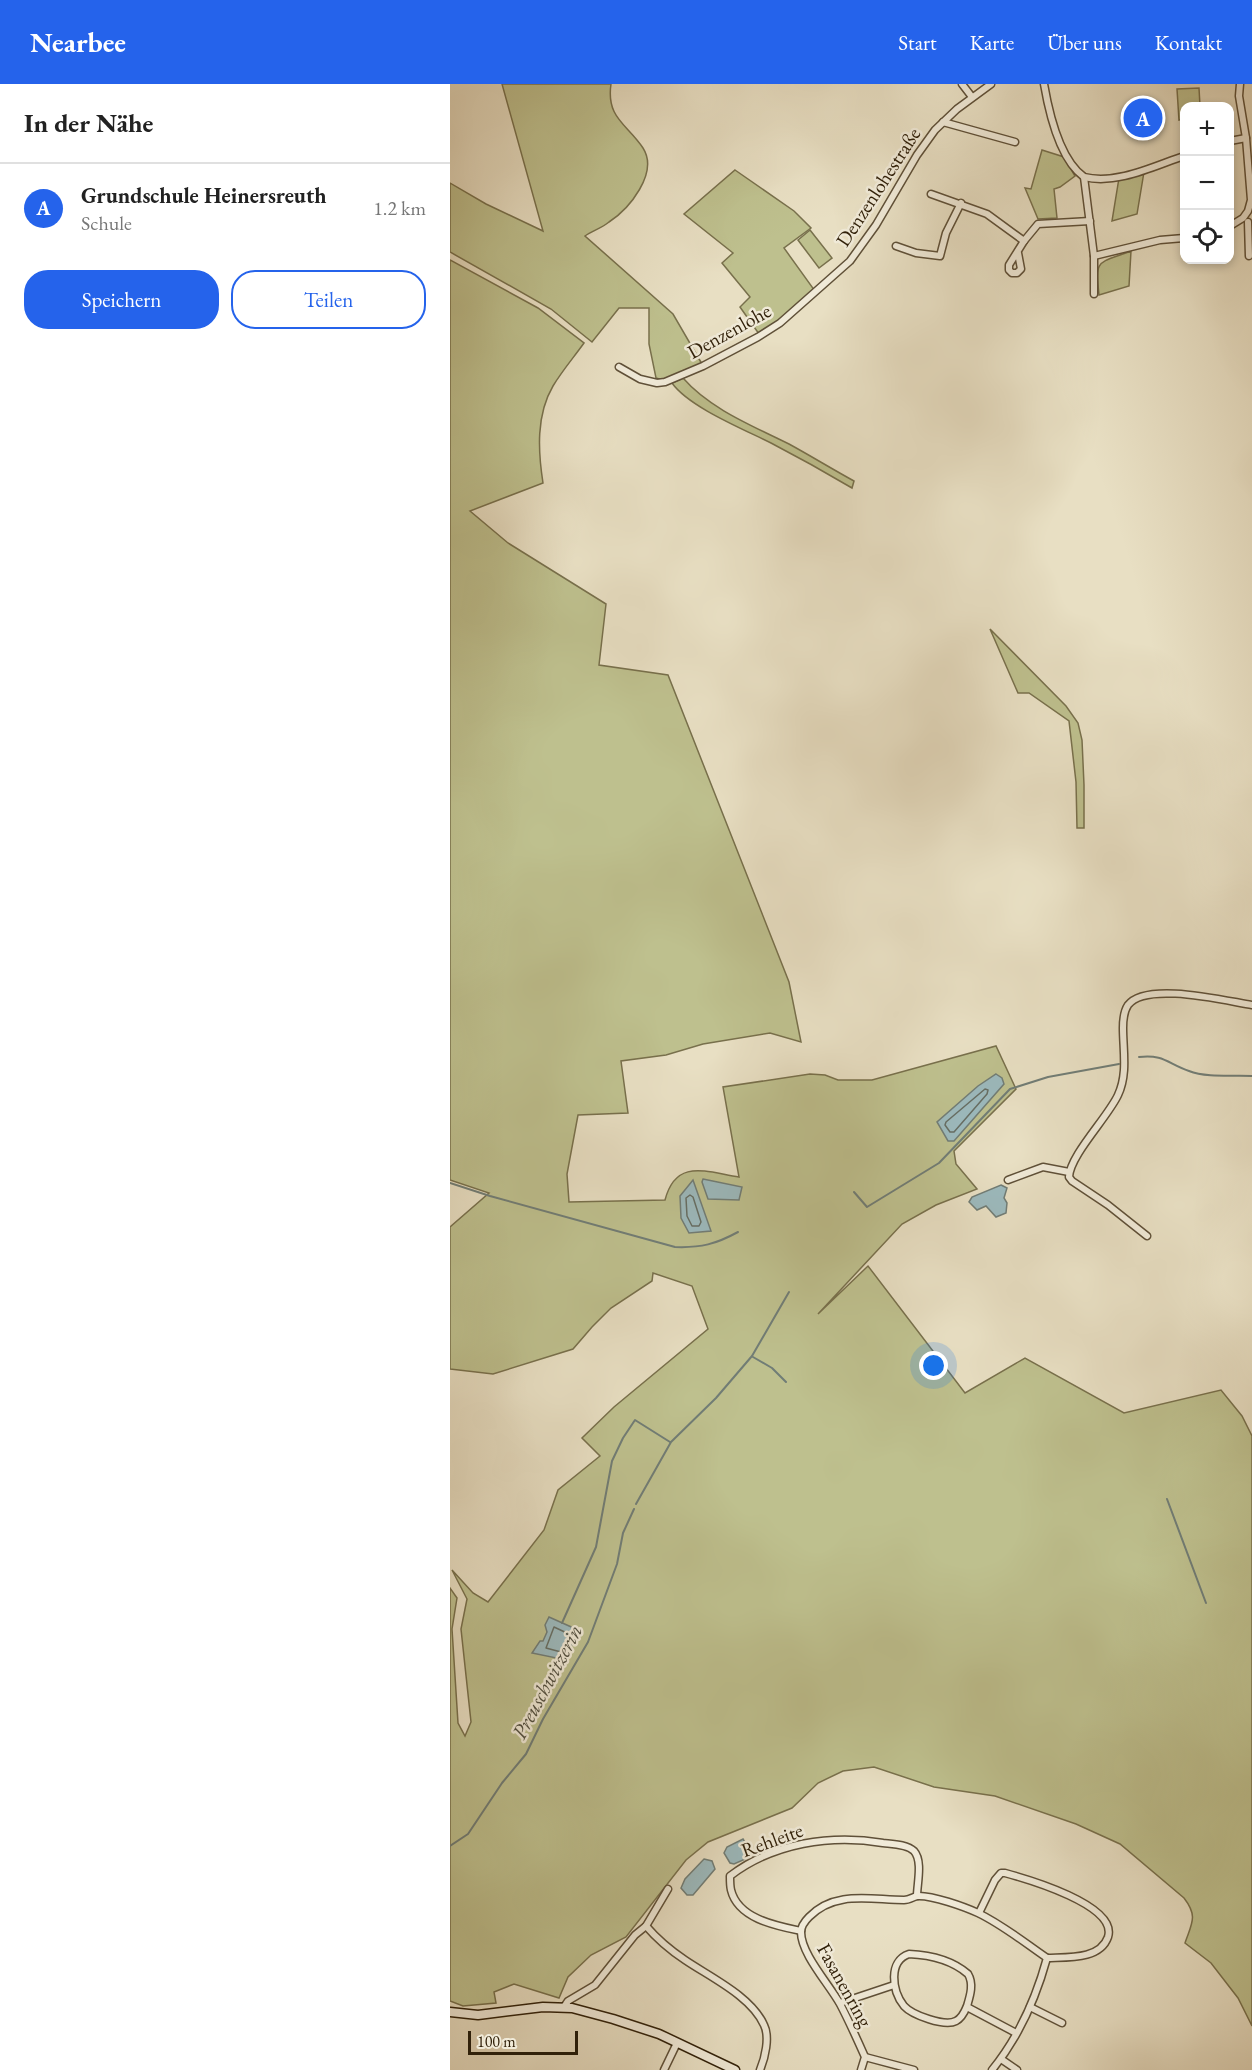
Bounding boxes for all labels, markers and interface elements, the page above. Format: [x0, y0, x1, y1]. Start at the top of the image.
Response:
text: Nearbee [30, 24, 126, 60]
text: Start [898, 29, 937, 56]
text: Karte [970, 29, 1014, 56]
text: Über uns [1047, 29, 1122, 56]
text: Kontakt [1155, 29, 1222, 56]
pin: A [1124, 96, 1162, 141]
map controls [1180, 102, 1234, 264]
button: + [1180, 102, 1234, 156]
text: In der Nähe [24, 106, 153, 140]
street label: Denzenlohestraße [830, 122, 926, 252]
button: − [1180, 156, 1234, 210]
text: Grundschule Heinersreuth [81, 181, 327, 210]
text: A [36, 195, 51, 221]
text: 1.2 km [373, 195, 426, 221]
text: Schule [81, 210, 132, 236]
button: locate [1180, 210, 1234, 264]
button: Speichern [24, 270, 219, 329]
button: Teilen [231, 270, 426, 329]
street label: Denzenlohe [683, 297, 776, 365]
your location [919, 1351, 948, 1380]
water label: Preuschwitzerin [505, 1620, 588, 1744]
street label: Rehleite [738, 1817, 807, 1863]
street label: Fasanenring [811, 1939, 879, 2032]
scale bar [468, 2028, 578, 2056]
text: 100 m [477, 2031, 516, 2052]

